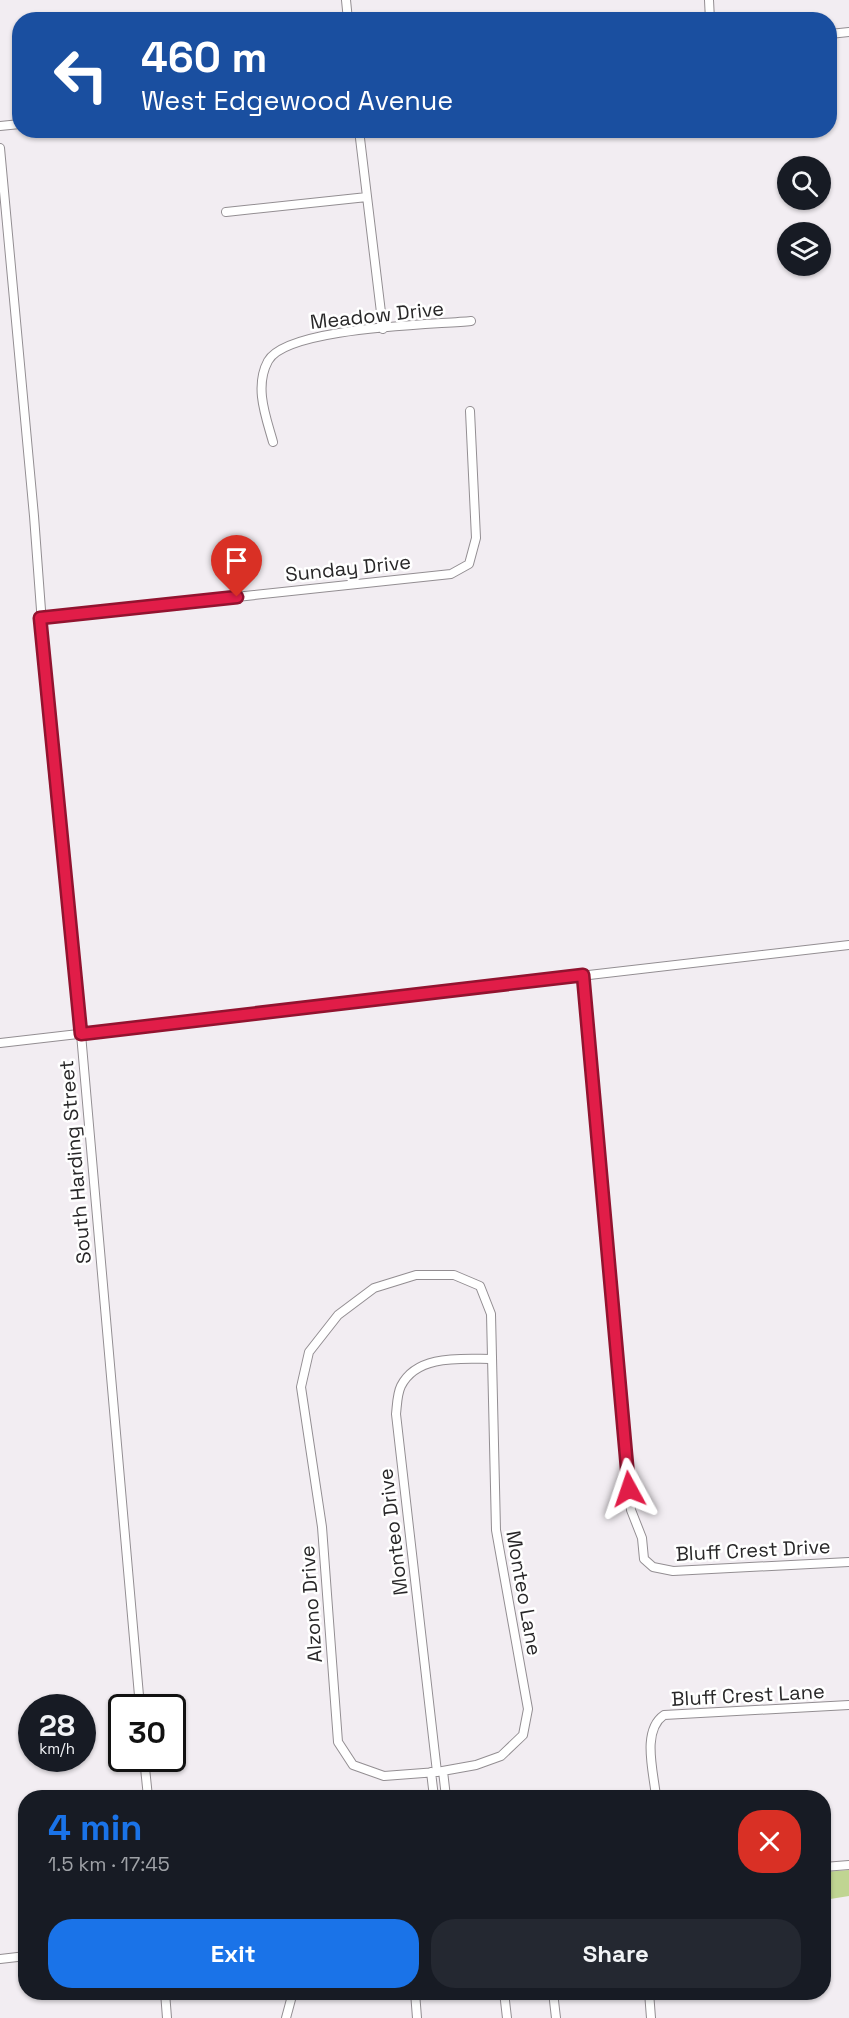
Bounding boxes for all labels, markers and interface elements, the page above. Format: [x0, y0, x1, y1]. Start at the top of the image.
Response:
text: 460 m [141, 31, 267, 84]
icon: left [42, 36, 120, 114]
text: West Edgewood Avenue [141, 83, 453, 118]
map controls [777, 156, 831, 276]
button: search [777, 156, 831, 210]
button: layers [777, 222, 831, 276]
street label: Meadow Drive [309, 295, 445, 335]
pin [211, 535, 262, 597]
icon: arrive [220, 544, 253, 577]
street label: Sunday Drive [284, 548, 412, 588]
street label: South Harding Street [53, 1059, 97, 1265]
position arrow [597, 1457, 661, 1521]
street label: Monteo Drive [372, 1467, 414, 1597]
street label: Monteo Lane [500, 1529, 548, 1657]
street label: Bluff Crest Drive [675, 1533, 831, 1567]
street label: Alzono Drive [294, 1544, 328, 1664]
street label: Bluff Crest Lane [671, 1678, 825, 1712]
speed limit sign: 30 [108, 1694, 186, 1772]
text: 28 [39, 1706, 75, 1745]
text: km/h [39, 1739, 75, 1758]
text: 4 min [48, 1805, 143, 1851]
button: close [738, 1810, 801, 1873]
text: 1.5 km · 17:45 [48, 1851, 170, 1877]
button: Exit [48, 1919, 419, 1988]
button: Share [431, 1919, 801, 1988]

